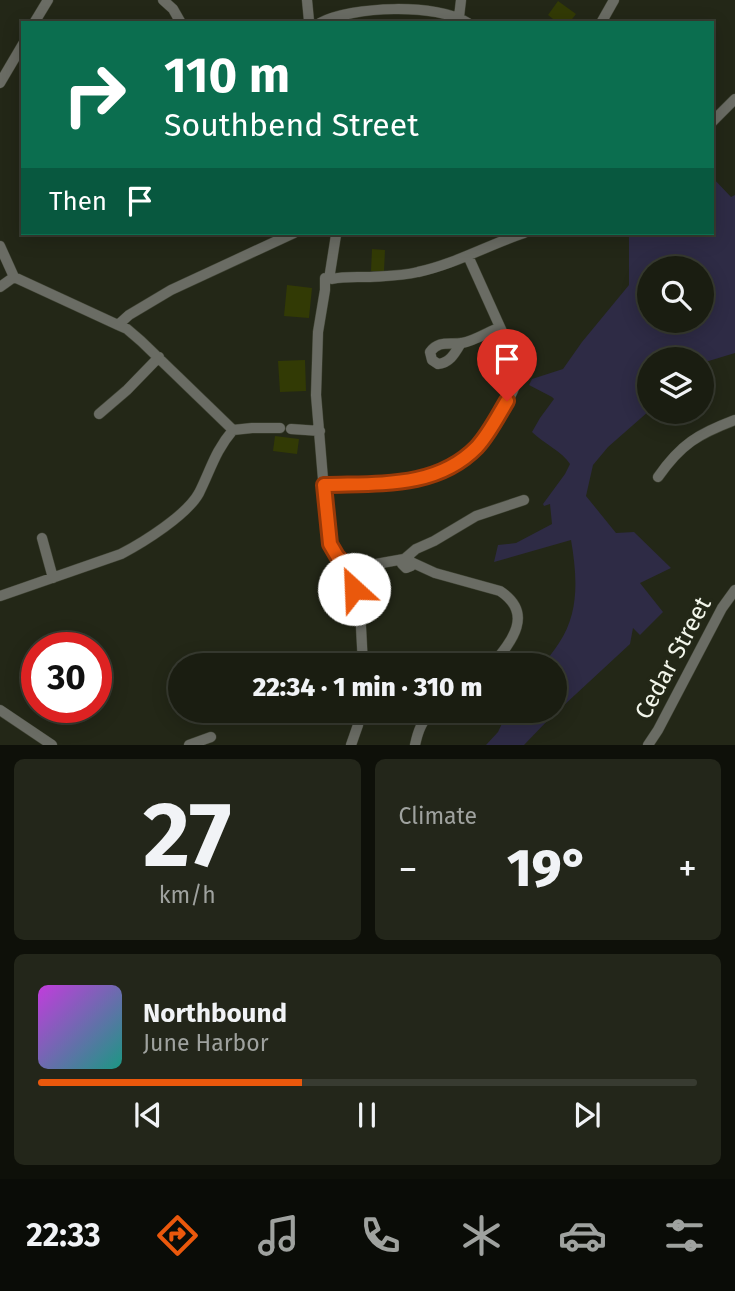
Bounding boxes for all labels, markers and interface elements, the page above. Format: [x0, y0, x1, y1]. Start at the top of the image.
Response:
text: 110 m [164, 46, 290, 105]
icon: right [49, 49, 140, 140]
text: Southbend Street [164, 106, 419, 144]
icon: arrive [121, 182, 159, 220]
text: Then [49, 186, 107, 217]
map controls [637, 256, 714, 424]
button: search [637, 256, 714, 333]
pin [477, 329, 537, 401]
icon: arrive [488, 340, 526, 378]
button: layers [637, 347, 714, 424]
position arrow [317, 552, 391, 626]
street label: Cedar Street [629, 592, 717, 724]
speed limit sign: 30 [21, 632, 112, 723]
text: 22:34 · 1 min · 310 m [253, 672, 482, 703]
text: 27 [143, 781, 232, 890]
text: Climate [399, 802, 477, 830]
text: 19° [507, 837, 588, 900]
text: − [399, 846, 418, 892]
text: + [678, 846, 697, 892]
text: km/h [159, 881, 216, 909]
text: Northbound [143, 998, 287, 1029]
text: June Harbor [143, 1029, 269, 1057]
icon: previous [129, 1096, 167, 1134]
icon: pause [348, 1096, 386, 1134]
icon: next [568, 1096, 606, 1134]
icon: directions [153, 1211, 202, 1260]
icon: music [254, 1211, 303, 1260]
icon: phone [356, 1211, 405, 1260]
icon: climate [457, 1211, 506, 1260]
icon: car [558, 1211, 607, 1260]
icon: filters [660, 1211, 709, 1260]
text: 22:33 [26, 1216, 101, 1254]

